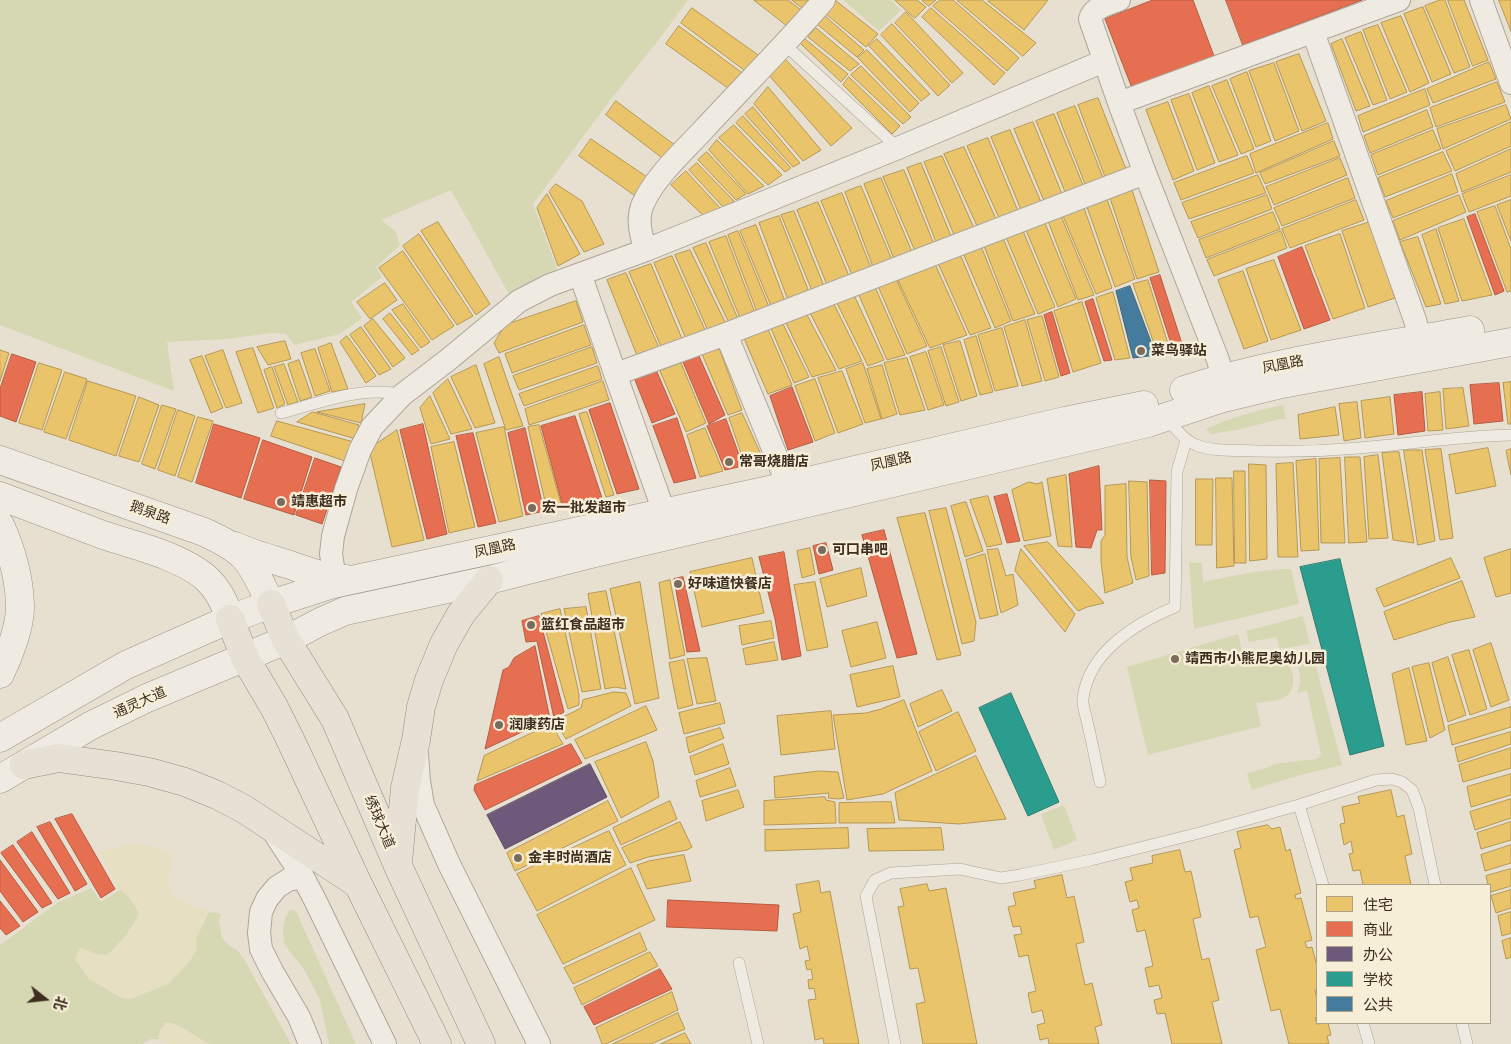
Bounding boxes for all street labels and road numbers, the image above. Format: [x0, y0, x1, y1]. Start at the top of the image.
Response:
street label: 凤凰路 [1261, 353, 1305, 377]
street label: 凤凰路 [869, 449, 913, 475]
street label: 鹅泉路 [127, 498, 173, 528]
street label: 凤凰路 [473, 536, 517, 562]
street label: 通灵大道 [111, 684, 169, 722]
street label: 绣球大道 [360, 793, 398, 851]

